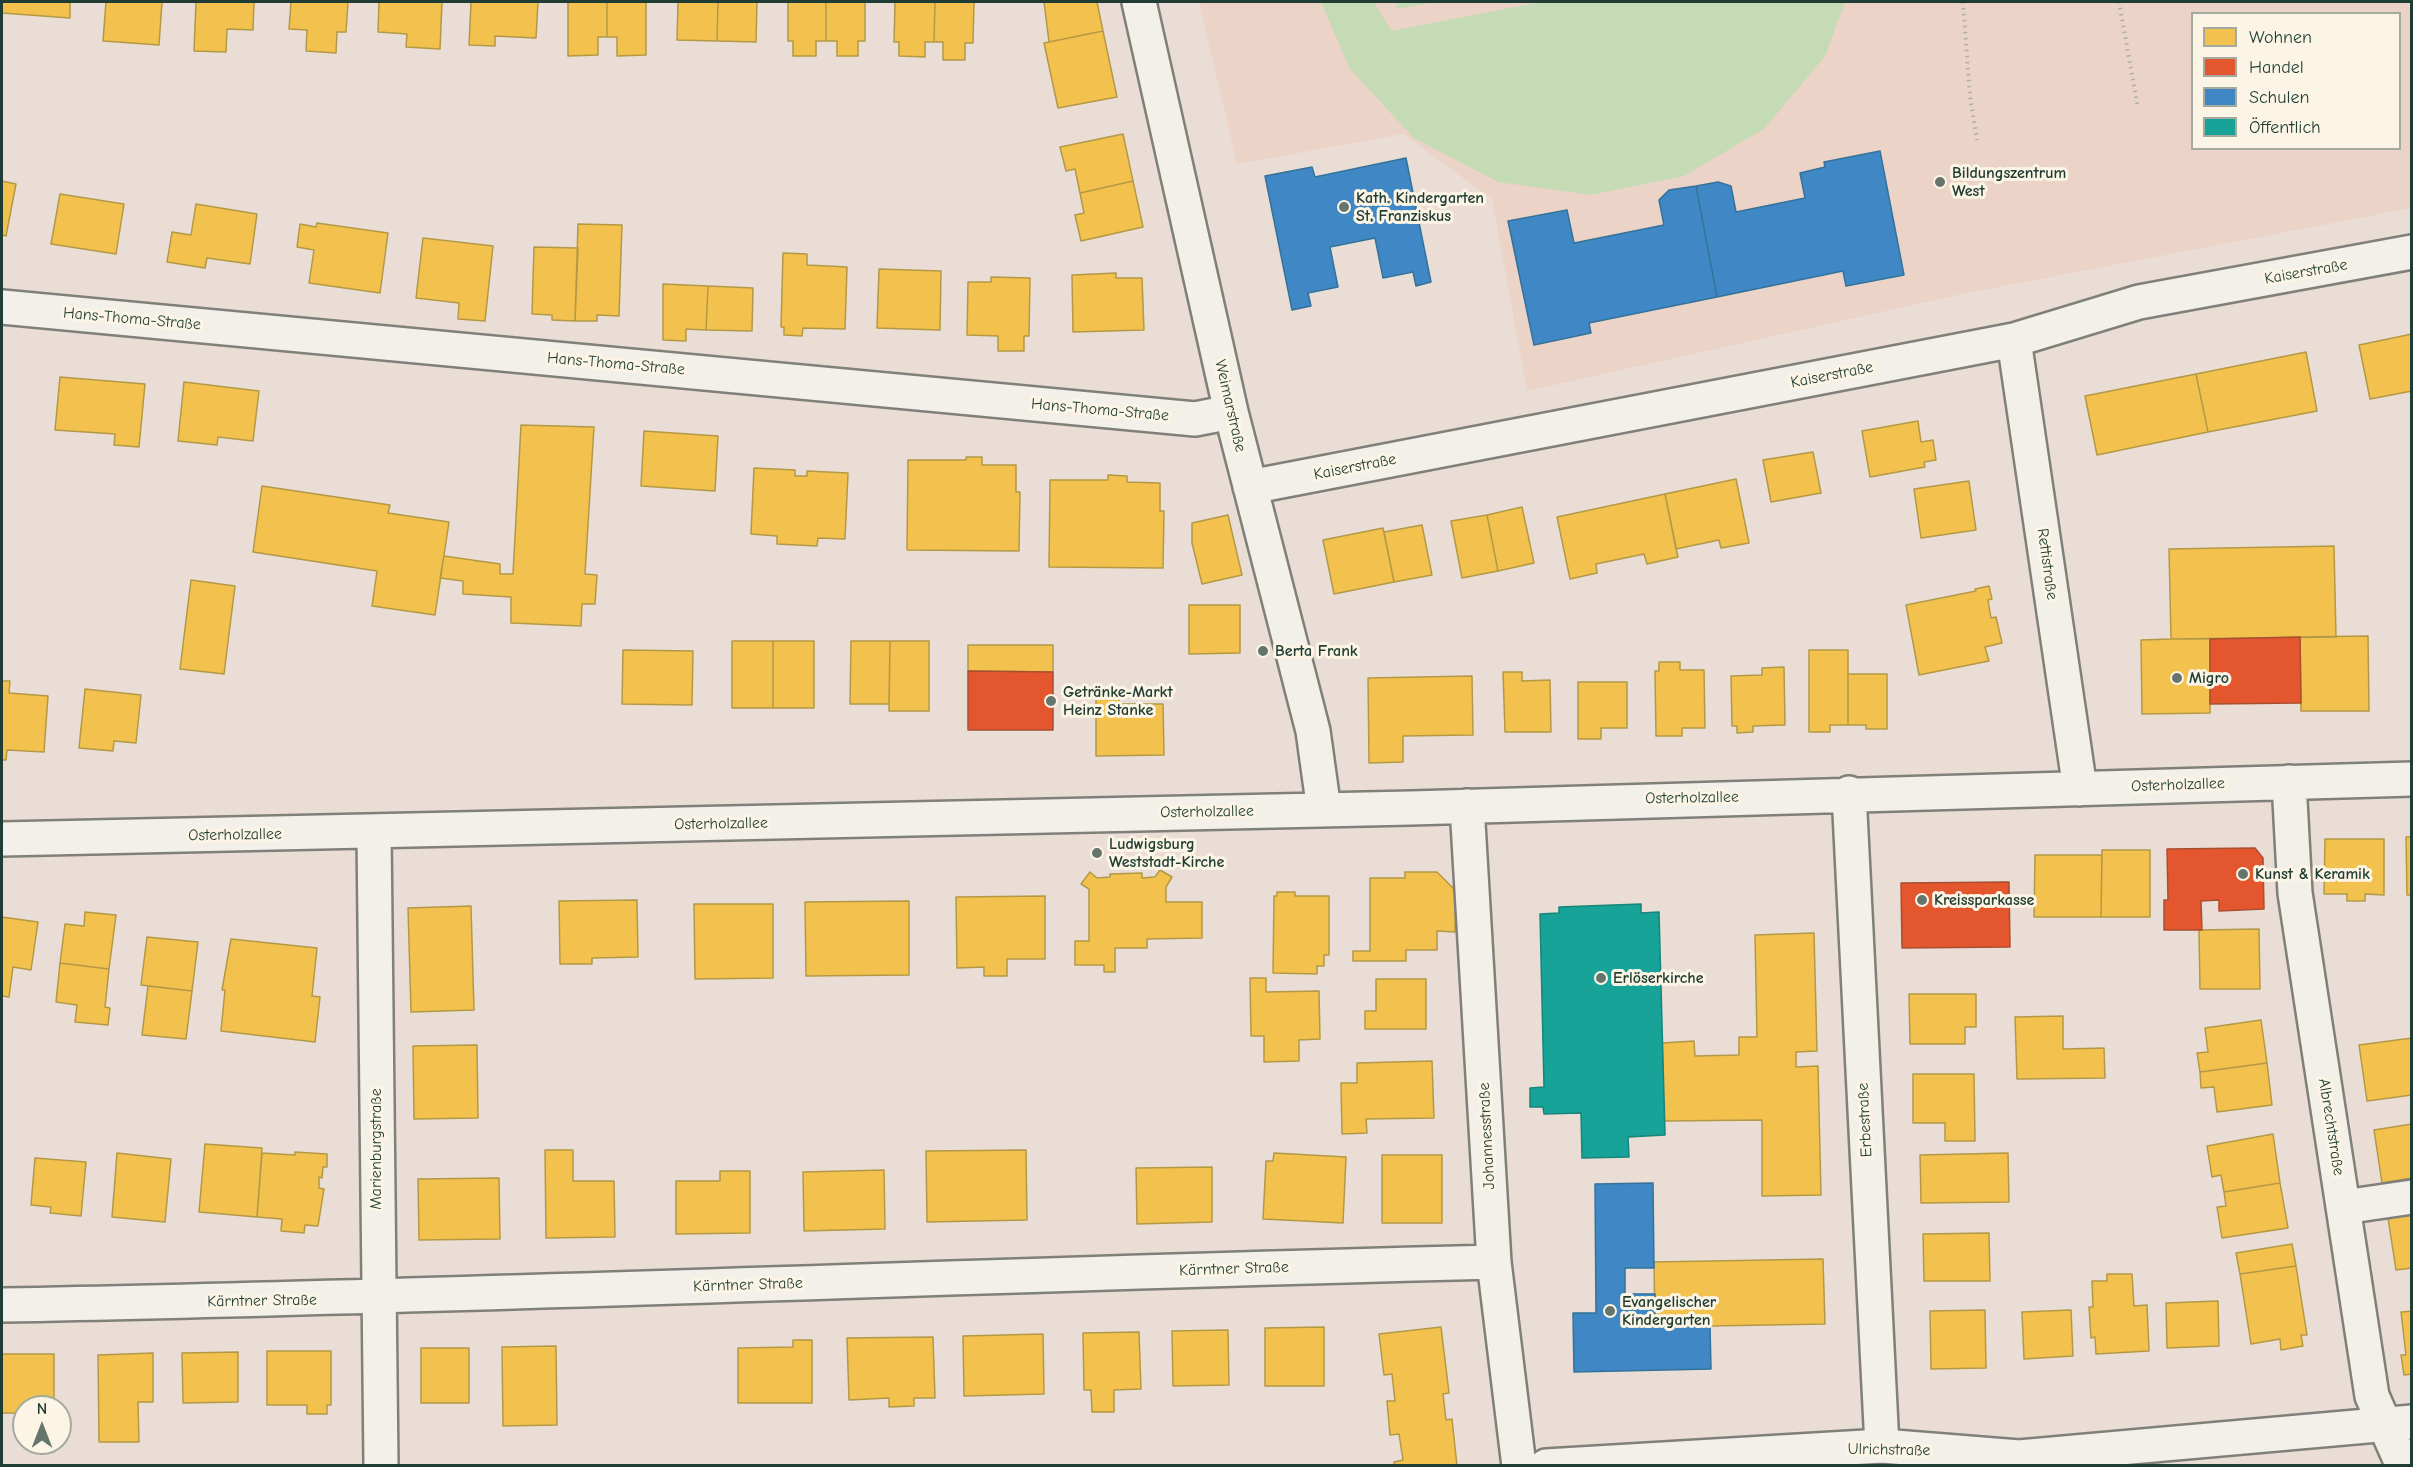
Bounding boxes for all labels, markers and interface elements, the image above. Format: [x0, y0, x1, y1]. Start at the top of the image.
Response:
legend [2191, 12, 2401, 150]
text: Wohnen [2249, 27, 2312, 48]
text: Handel [2249, 57, 2304, 78]
text: Schulen [2249, 87, 2309, 108]
text: Öffentlich [2249, 117, 2321, 138]
place label: Bildungszentrum West [1952, 163, 2066, 201]
marker: Bildungszentrum West [1933, 175, 1947, 189]
place label: Kath. Kindergarten St. Franziskus [1356, 188, 1484, 226]
marker: Kath. Kindergarten St. Franziskus [1337, 200, 1351, 214]
street label: Kaiserstraße [2263, 255, 2349, 289]
street label: Hans-Thoma-Straße [62, 303, 202, 335]
street label: Hans-Thoma-Straße [546, 348, 686, 380]
street label: Weimarstraße [1210, 358, 1250, 454]
street label: Kaiserstraße [1789, 358, 1875, 392]
street label: Hans-Thoma-Straße [1030, 394, 1170, 426]
street label: Kaiserstraße [1312, 450, 1398, 484]
street label: Rettistraße [2032, 527, 2062, 601]
place label: Berta Frank [1275, 641, 1358, 661]
marker: Berta Frank [1256, 644, 1270, 658]
place label: Migro [2189, 668, 2229, 688]
marker: Migro [2170, 671, 2184, 685]
place label: Getränke-Markt Heinz Stanke [1063, 682, 1173, 720]
marker: Getränke-Markt Heinz Stanke [1044, 694, 1058, 708]
street label: Osterholzallee [2131, 774, 2225, 796]
street label: Osterholzallee [1645, 788, 1739, 808]
street label: Osterholzallee [1160, 802, 1254, 822]
street label: Osterholzallee [674, 814, 768, 834]
street label: Osterholzallee [188, 825, 282, 845]
place label: Ludwigsburg Weststadt-Kirche [1109, 834, 1224, 872]
marker: Ludwigsburg Weststadt-Kirche [1090, 846, 1104, 860]
place label: Kunst & Keramik [2255, 864, 2370, 884]
marker: Kunst & Keramik [2236, 867, 2250, 881]
place label: Kreissparkasse [1934, 890, 2034, 910]
marker: Kreissparkasse [1915, 893, 1929, 907]
place label: Erlöserkirche [1613, 968, 1704, 988]
marker: Erlöserkirche [1594, 971, 1608, 985]
street label: Albrechtstraße [2314, 1077, 2348, 1177]
street label: Johannesstraße [1475, 1082, 1499, 1190]
street label: Erbestraße [1853, 1082, 1877, 1158]
street label: Marienburgstraße [366, 1088, 386, 1210]
street label: Kärntner Straße [1179, 1257, 1289, 1281]
street label: Kärntner Straße [693, 1273, 803, 1297]
street label: Kärntner Straße [207, 1290, 317, 1312]
place label: Evangelischer Kindergarten [1622, 1292, 1716, 1330]
marker: Evangelischer Kindergarten [1603, 1304, 1617, 1318]
north arrow [12, 1395, 72, 1455]
text: N [37, 1400, 47, 1418]
street label: Ulrichstraße [1847, 1440, 1931, 1460]

